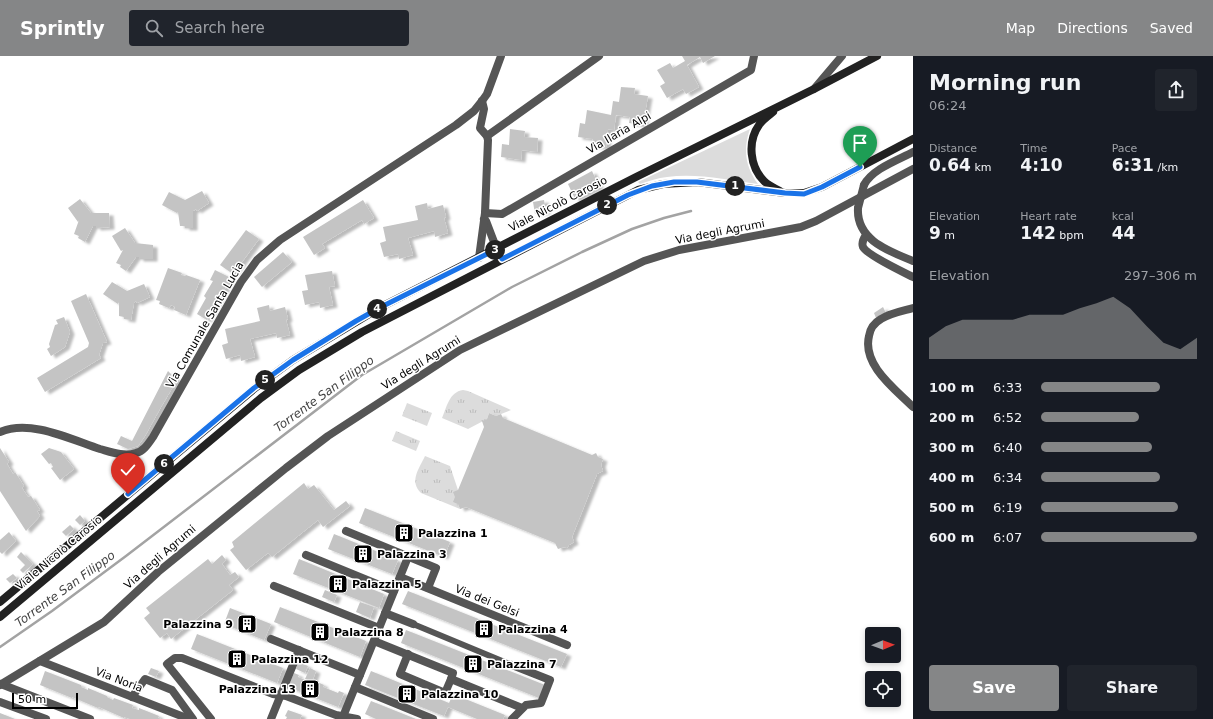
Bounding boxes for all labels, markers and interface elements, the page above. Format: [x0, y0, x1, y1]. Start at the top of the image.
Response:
search box [129, 10, 409, 46]
text: Sprintly [20, 17, 105, 39]
icon: search [143, 17, 165, 39]
text: Search here [175, 19, 265, 37]
text: Map [1006, 20, 1035, 36]
text: Directions [1057, 20, 1128, 36]
text: Saved [1150, 20, 1193, 36]
button: share [1155, 69, 1197, 111]
text: Morning run [929, 70, 1081, 95]
text: 06:24 [929, 98, 966, 113]
street label: Via Ilaria Alpi [585, 109, 653, 157]
pin [843, 126, 877, 167]
icon: arrive [849, 132, 871, 154]
text: Distance [929, 142, 977, 155]
text: Time [1020, 142, 1047, 155]
text: Pace [1112, 142, 1137, 155]
text: 0.64 [929, 155, 971, 175]
text: 4:10 [1020, 155, 1063, 175]
text: 6:31 [1112, 155, 1154, 175]
text: km [971, 161, 992, 174]
text: /km [1154, 161, 1178, 174]
street label: Viale Nicolò Carosio [507, 173, 610, 234]
pin: 1 [725, 176, 745, 196]
text: 1 [731, 179, 739, 192]
pin: 2 [597, 195, 617, 215]
text: 2 [603, 198, 611, 211]
text: Elevation [929, 210, 980, 223]
text: Heart rate [1020, 210, 1077, 223]
text: kcal [1112, 210, 1134, 223]
street label: Via degli Agrumi [674, 217, 766, 247]
text: 9 [929, 223, 941, 243]
text: 142 [1020, 223, 1056, 243]
text: 44 [1112, 223, 1135, 243]
text: m [941, 229, 955, 242]
text: bpm [1056, 229, 1084, 242]
pin: 3 [485, 240, 505, 260]
text: 3 [491, 243, 499, 256]
street label: Via Comunale Santa Lucia [163, 260, 247, 390]
text: Elevation [929, 268, 989, 283]
text: 297–306 m [1124, 268, 1197, 283]
pin: 4 [367, 299, 387, 319]
text: 4 [373, 302, 381, 315]
street label: Via degli Agrumi [379, 333, 463, 393]
water label: Torrente San Filippo [271, 353, 377, 435]
pin: 5 [255, 370, 275, 390]
text: 5 [261, 373, 269, 386]
text: 100 m [929, 380, 974, 395]
text: 6:33 [993, 380, 1022, 395]
text: 200 m [929, 410, 974, 425]
text: 6:52 [993, 410, 1022, 425]
text: 300 m [929, 440, 974, 455]
text: 6:40 [993, 440, 1022, 455]
pin [111, 453, 145, 494]
pin: 6 [154, 454, 174, 474]
text: 6 [160, 457, 168, 470]
icon: check [117, 459, 139, 481]
text: 400 m [929, 470, 974, 485]
text: 6:34 [993, 470, 1022, 485]
text: 500 m [929, 500, 974, 515]
text: 6:19 [993, 500, 1022, 515]
street label: Viale Nicolò Carosio [13, 513, 105, 593]
street label: Via degli Agrumi [122, 522, 198, 592]
building icon: Palazzina 1 [393, 522, 415, 544]
place label: Palazzina 1 [418, 527, 488, 540]
text: 600 m [929, 530, 974, 545]
text: 6:07 [993, 530, 1022, 545]
building icon: Palazzina 3 [352, 543, 374, 565]
water label: Torrente San Filippo [12, 548, 118, 630]
place label: Palazzina 3 [377, 548, 447, 561]
building icon: Palazzina 5 [327, 573, 349, 595]
place label: Palazzina 5 [352, 578, 422, 591]
street label: Via dei Gelsi [453, 582, 521, 620]
building icon: Palazzina 9 [236, 613, 258, 635]
place label: Palazzina 9 [163, 618, 233, 631]
building icon: Palazzina 4 [473, 618, 495, 640]
building icon: Palazzina 8 [309, 621, 331, 643]
place label: Palazzina 4 [498, 623, 568, 636]
place label: Palazzina 8 [334, 626, 404, 639]
north arrow [865, 627, 901, 663]
map controls [865, 627, 901, 707]
building icon: Palazzina 12 [226, 648, 248, 670]
place label: Palazzina 12 [251, 653, 328, 666]
building icon: Palazzina 7 [462, 653, 484, 675]
place label: Palazzina 7 [487, 658, 557, 671]
street label: Via Noria [93, 665, 145, 695]
button: Save [929, 665, 1059, 711]
button: Share [1067, 665, 1197, 711]
button: locate [865, 671, 901, 707]
building icon: Palazzina 13 [299, 678, 321, 700]
place label: Palazzina 13 [219, 683, 296, 696]
building icon: Palazzina 10 [396, 683, 418, 705]
place label: Palazzina 10 [421, 688, 499, 701]
scale bar [12, 691, 78, 710]
text: 50 m [18, 693, 46, 706]

